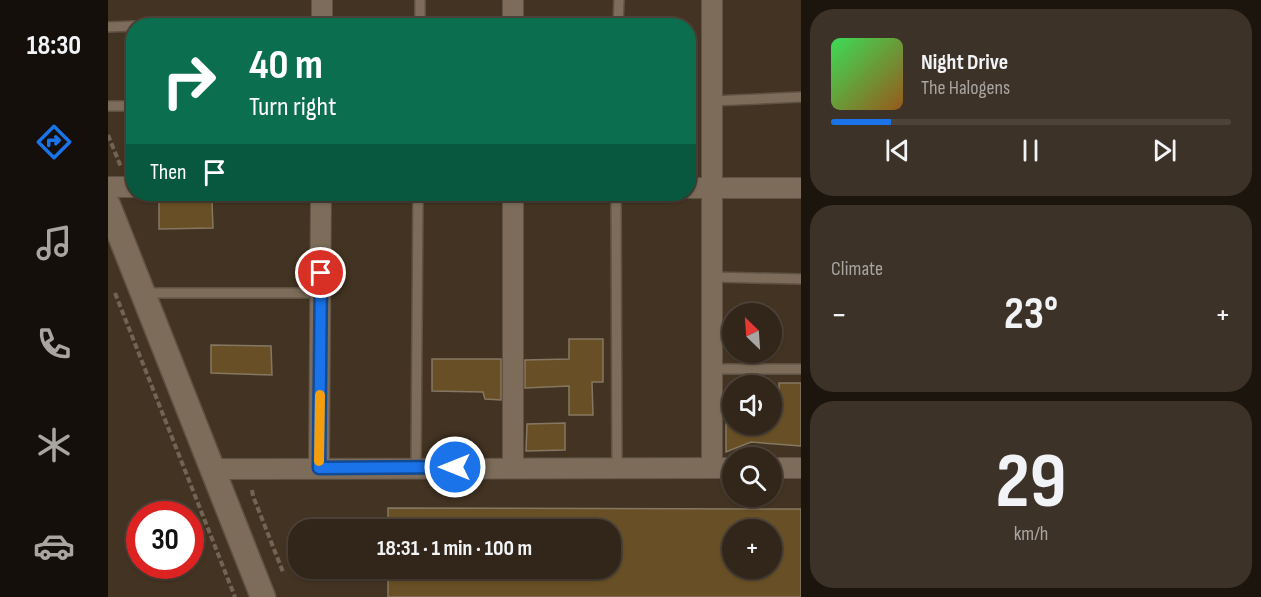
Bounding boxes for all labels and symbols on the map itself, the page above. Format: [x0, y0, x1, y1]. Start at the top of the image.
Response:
pin [295, 247, 346, 298]
north arrow [722, 303, 782, 363]
position arrow [423, 435, 487, 499]
speed limit sign: 30 [126, 501, 204, 579]

